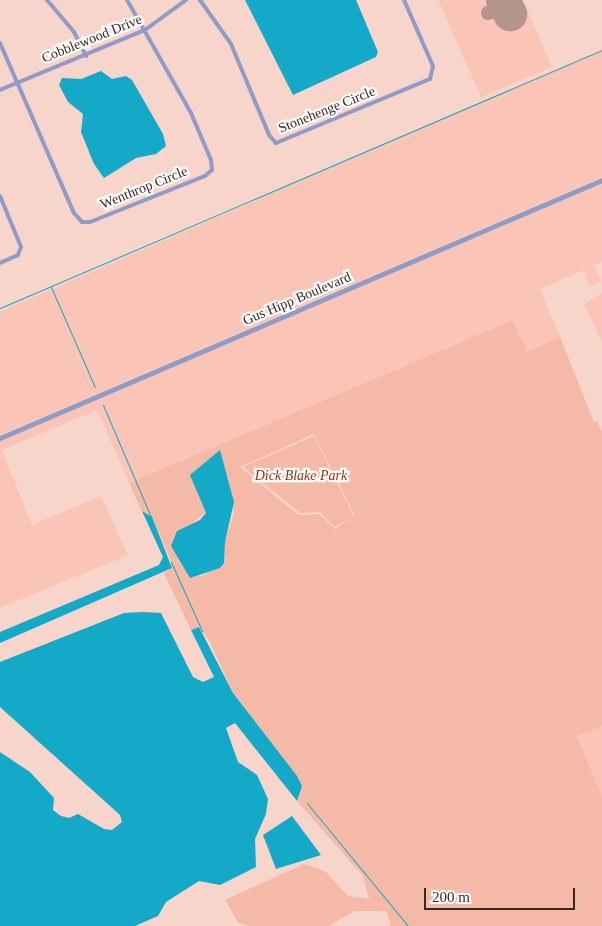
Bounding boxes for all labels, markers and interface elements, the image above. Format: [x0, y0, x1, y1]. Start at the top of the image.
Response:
street label: Cobblewood Drive [39, 11, 145, 67]
street label: Stonehenge Circle [276, 83, 378, 137]
street label: Wenthrop Circle [98, 163, 190, 213]
street label: Gus Hipp Boulevard [240, 269, 354, 329]
park label: Dick Blake Park [255, 468, 347, 484]
scale bar [427, 878, 578, 910]
text: 200 m [432, 889, 470, 905]

